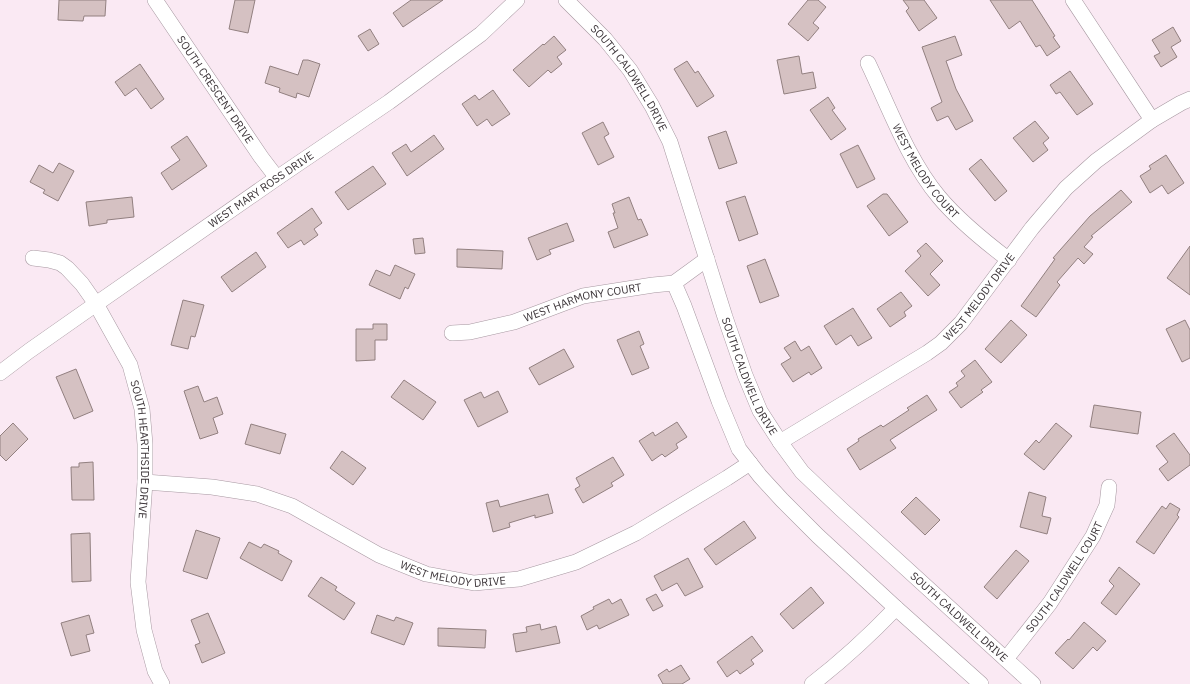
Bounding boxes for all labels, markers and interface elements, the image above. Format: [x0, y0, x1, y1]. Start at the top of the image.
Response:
street label: SOUTH CALDWELL DRIVE [588, 22, 670, 134]
street label: SOUTH CRESCENT DRIVE [174, 33, 257, 146]
street label: WEST MELODY COURT [890, 121, 962, 222]
street label: WEST MARY ROSS DRIVE [205, 148, 316, 231]
street label: WEST MELODY DRIVE [940, 250, 1018, 344]
street label: WEST HARMONY COURT [522, 280, 643, 325]
street label: SOUTH CALDWELL DRIVE [719, 315, 781, 438]
street label: SOUTH HEARTHSIDE DRIVE [127, 378, 152, 519]
street label: SOUTH CALDWELL COURT [1023, 519, 1106, 635]
street label: WEST MELODY DRIVE [398, 557, 506, 590]
street label: SOUTH CALDWELL DRIVE [908, 569, 1011, 665]

